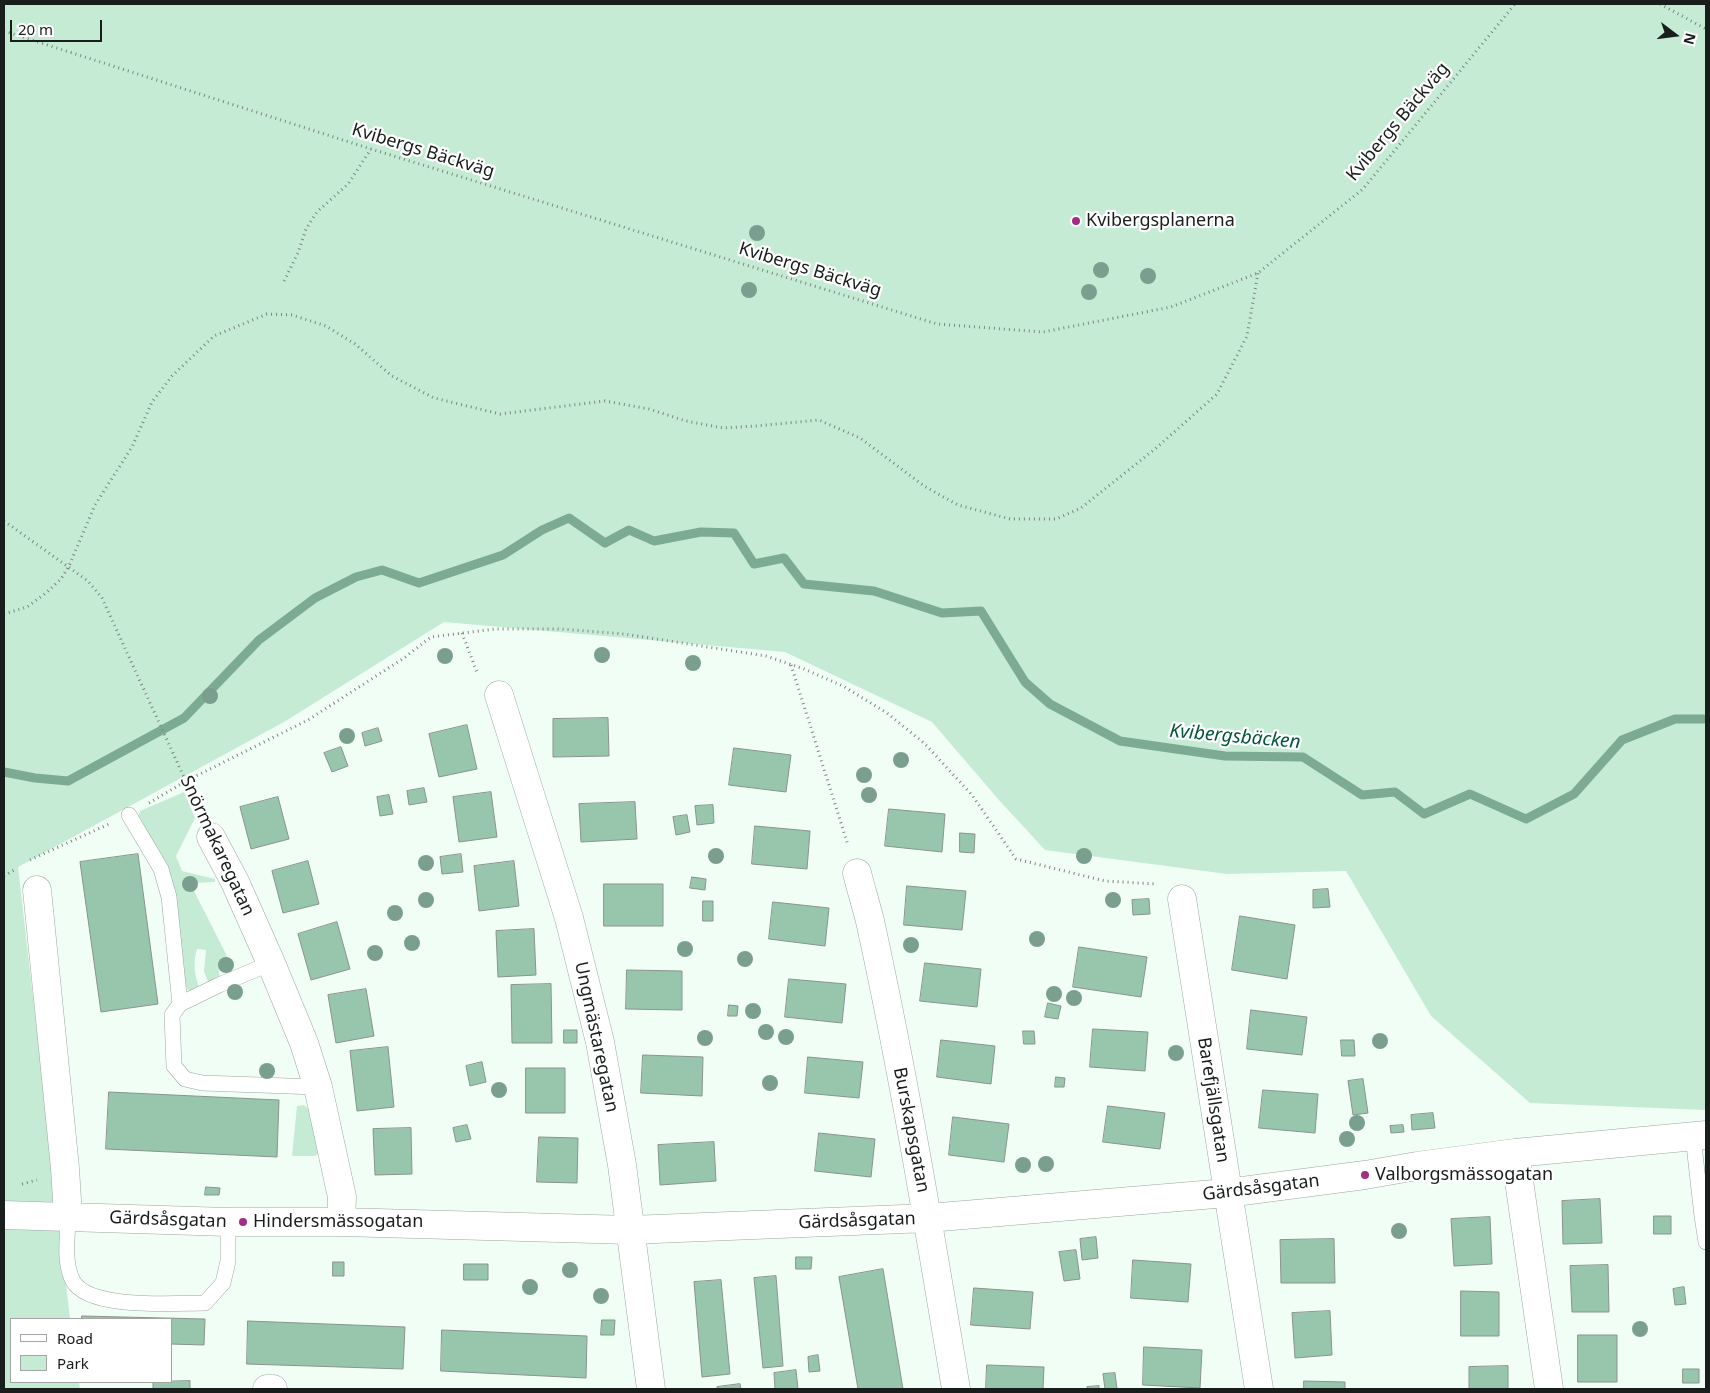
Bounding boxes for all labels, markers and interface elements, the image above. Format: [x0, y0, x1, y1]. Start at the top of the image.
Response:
scale bar [12, 10, 105, 42]
north arrow [1650, 10, 1700, 60]
text: 20 m [18, 19, 53, 39]
text: N [1679, 31, 1701, 47]
street label: Kvibergs Bäckväg [1342, 58, 1454, 186]
street label: Kvibergs Bäckväg [349, 119, 497, 183]
place label: Kvibergsplanerna [1086, 210, 1235, 232]
marker: Kvibergsplanerna [1070, 215, 1082, 227]
street label: Kvibergs Bäckväg [736, 238, 884, 302]
water label: Kvibergsbäcken [1169, 720, 1301, 754]
street label: Snörmakaregatan [175, 773, 259, 919]
street label: Ungmästaregatan [569, 960, 623, 1114]
street label: Barefjällsgatan [1192, 1036, 1234, 1164]
street label: Burskapsgatan [888, 1066, 934, 1194]
place label: Valborgsmässogatan [1375, 1164, 1553, 1186]
marker: Valborgsmässogatan [1359, 1169, 1371, 1181]
street label: Gärdsåsgatan [1201, 1170, 1321, 1206]
street label: Gärdsåsgatan [109, 1207, 227, 1233]
street label: Gärdsåsgatan [798, 1208, 916, 1234]
place label: Hindersmässogatan [253, 1211, 423, 1233]
marker: Hindersmässogatan [237, 1216, 249, 1228]
legend [10, 1318, 172, 1383]
text: Road [57, 1328, 93, 1348]
text: Park [57, 1353, 89, 1373]

